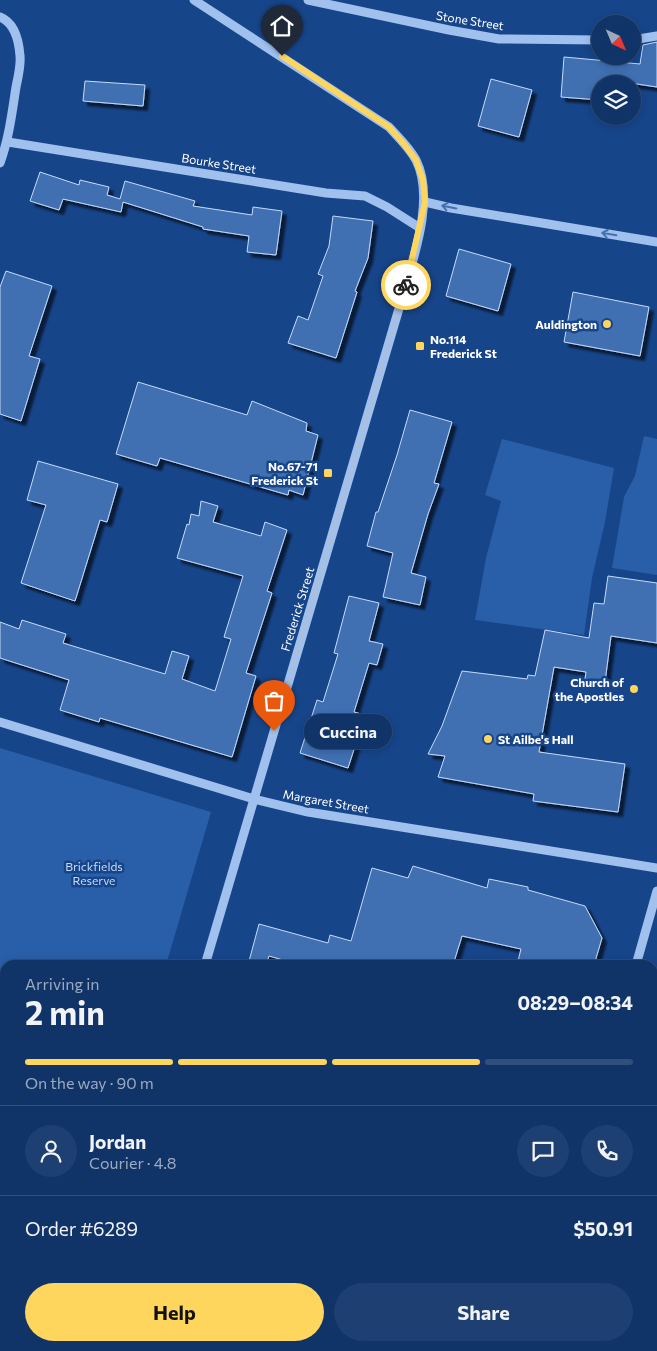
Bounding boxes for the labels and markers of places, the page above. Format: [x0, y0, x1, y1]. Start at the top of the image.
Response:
pin [261, 5, 303, 56]
place label: Auldington [535, 317, 597, 331]
marker: Auldington [601, 318, 613, 330]
place label: No.114 Frederick St [430, 332, 497, 360]
marker: No.114 Frederick St [414, 340, 426, 352]
place label: No.67-71 Frederick St [251, 459, 318, 487]
marker: No.67-71 Frederick St [322, 467, 334, 479]
place label: Church of the Apostles [555, 675, 624, 703]
pin [253, 680, 295, 731]
marker: Church of the Apostles [628, 683, 640, 695]
callout: Cuccina [304, 714, 392, 748]
place label: St Ailbe's Hall [498, 732, 574, 746]
marker: St Ailbe's Hall [482, 733, 494, 745]

